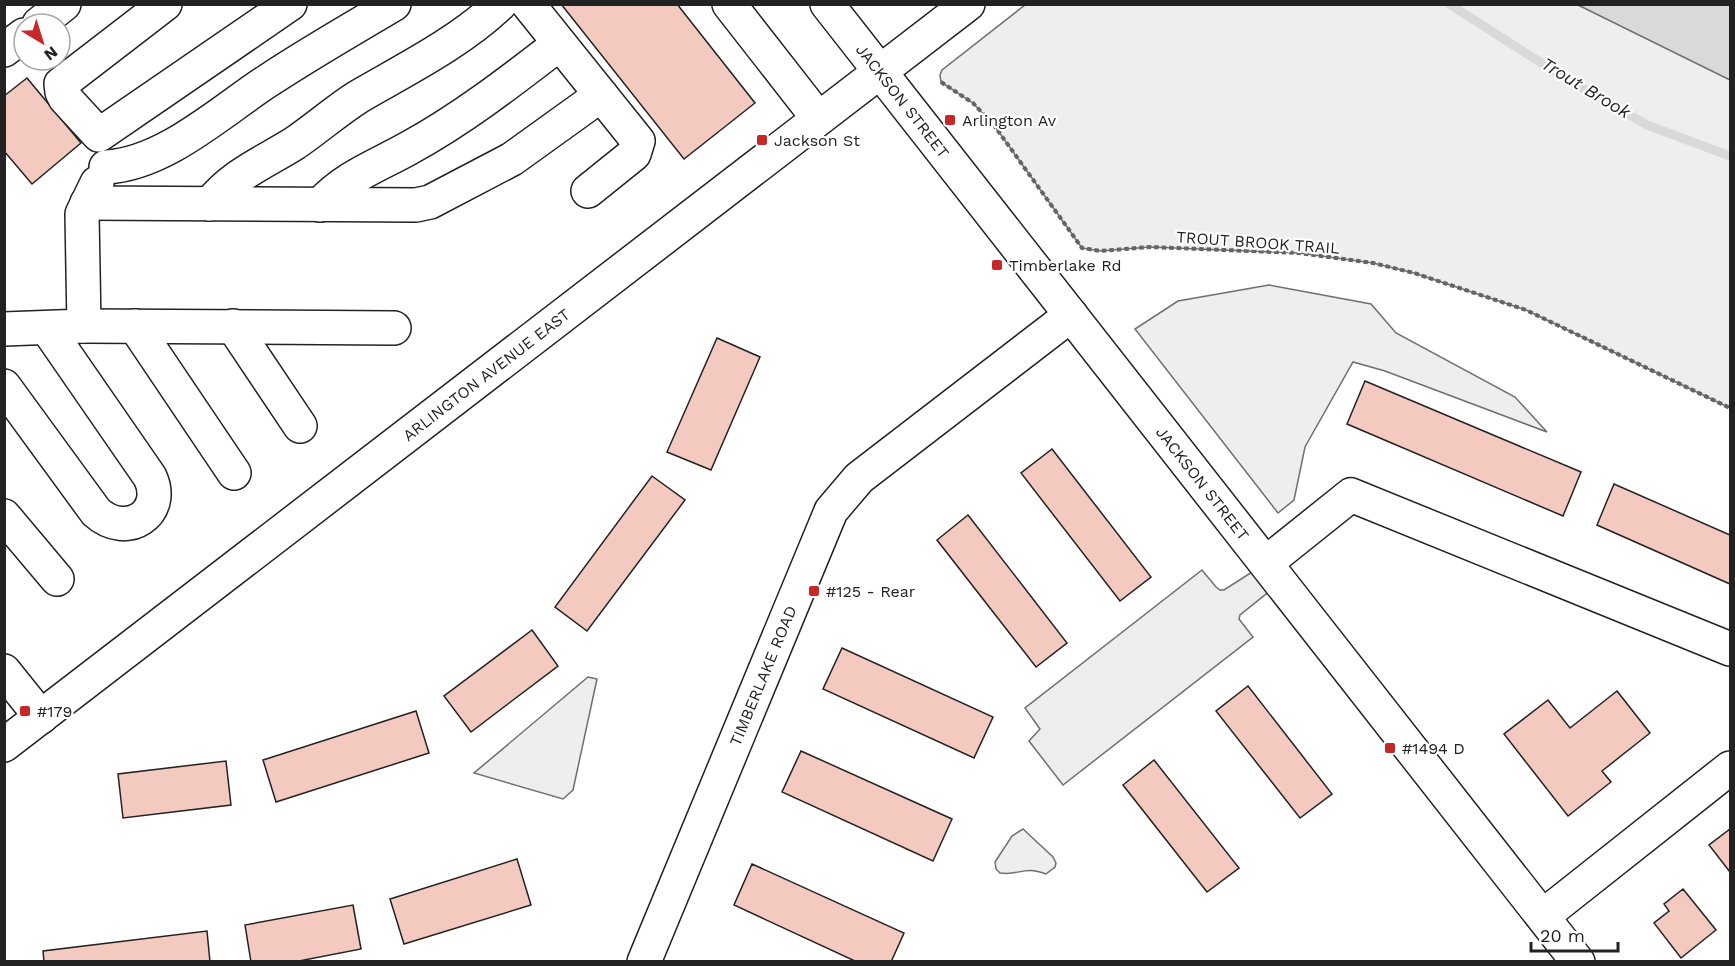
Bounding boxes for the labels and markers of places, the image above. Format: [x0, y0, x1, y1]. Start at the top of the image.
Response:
place label: Arlington Av [962, 111, 1057, 130]
marker: Arlington Av [943, 113, 957, 127]
place label: Jackson St [774, 131, 860, 150]
marker: Jackson St [755, 133, 769, 147]
place label: Timberlake Rd [1009, 256, 1122, 275]
marker: Timberlake Rd [990, 258, 1004, 272]
place label: #125 - Rear [826, 582, 916, 601]
marker: #125 - Rear [807, 584, 821, 598]
place label: #179 [37, 702, 72, 721]
marker: #179 [18, 704, 32, 718]
place label: #1494 D [1402, 739, 1465, 758]
marker: #1494 D [1383, 741, 1397, 755]

